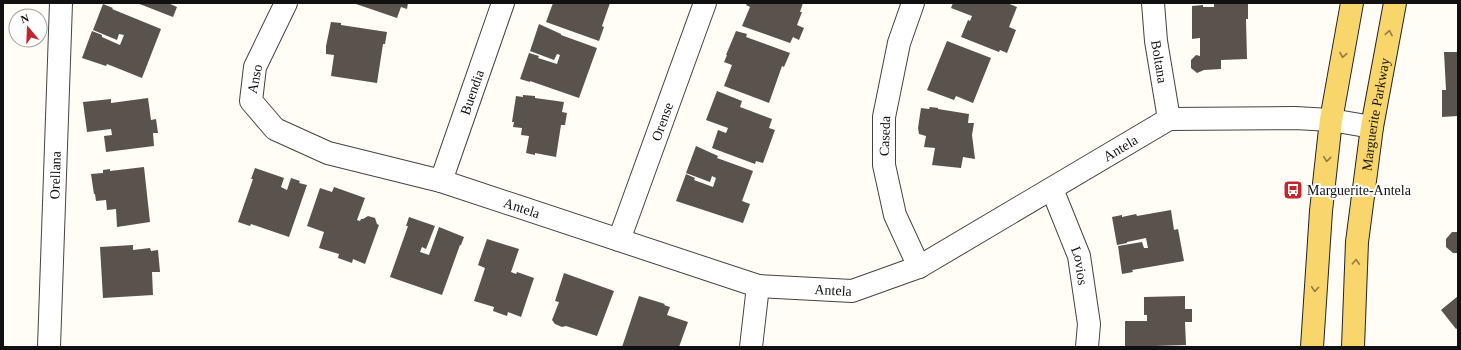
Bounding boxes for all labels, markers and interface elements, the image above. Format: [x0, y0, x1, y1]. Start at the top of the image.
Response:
north arrow [8, 8, 48, 48]
text: N [19, 12, 31, 26]
one-way arrow [1384, 30, 1393, 36]
street label: Boltana [1148, 39, 1171, 85]
one-way arrow [1339, 52, 1347, 58]
street label: Marguerite Parkway [1359, 57, 1392, 172]
street label: Anso [245, 63, 265, 95]
street label: Buendia [457, 67, 487, 117]
street label: Orense [648, 100, 676, 143]
street label: Caseda [877, 115, 893, 156]
street label: Antela [1100, 131, 1141, 164]
street label: Orellana [47, 150, 63, 199]
one-way arrow [1322, 156, 1331, 162]
bus stop icon: Marguerite-Antela [1282, 179, 1304, 201]
place label: Marguerite-Antela [1307, 183, 1412, 198]
street label: Antela [502, 195, 543, 221]
street label: Lovios [1068, 244, 1091, 286]
one-way arrow [1352, 259, 1361, 265]
street label: Antela [814, 282, 853, 299]
one-way arrow [1311, 286, 1320, 292]

